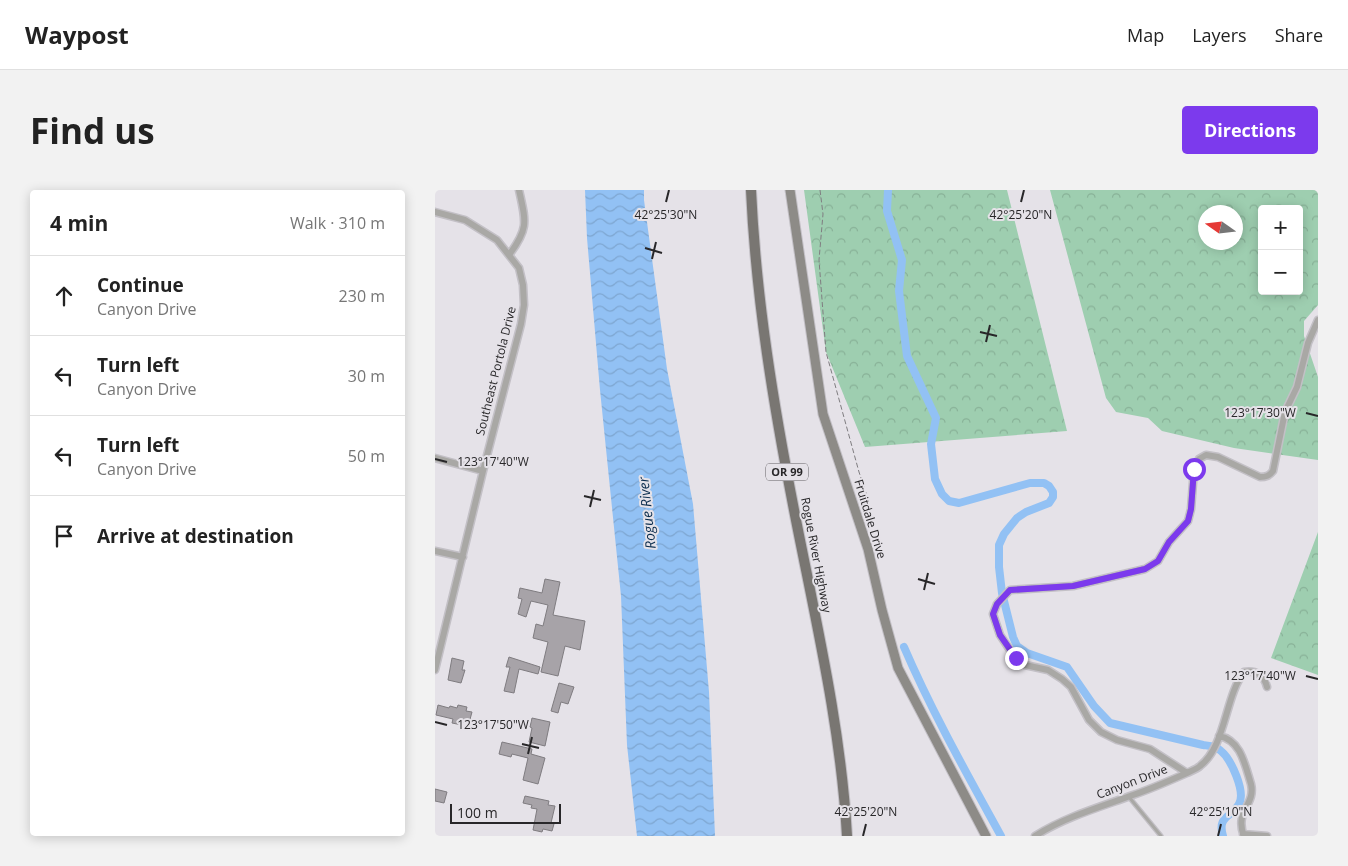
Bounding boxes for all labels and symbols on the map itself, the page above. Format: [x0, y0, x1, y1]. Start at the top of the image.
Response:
north arrow [1198, 205, 1243, 250]
text: 42°25'30"N [635, 206, 697, 223]
text: 42°25'20"N [990, 206, 1052, 223]
street label: Southeast Portola Drive [471, 304, 520, 437]
text: 123°17'30"W [1224, 404, 1296, 421]
text: 123°17'40"W [457, 453, 529, 470]
route start [1183, 458, 1206, 481]
road number: OR 99 [766, 464, 808, 480]
water label: Rogue River [633, 476, 660, 550]
street label: Fruitdale Drive [850, 477, 891, 561]
street label: Rogue River Highway [797, 496, 836, 615]
route end [1005, 647, 1028, 670]
text: 123°17'40"W [1224, 667, 1296, 684]
text: 123°17'50"W [457, 716, 529, 733]
street label: Canyon Drive [1094, 760, 1170, 803]
scale bar [450, 801, 561, 824]
text: 42°25'20"N [835, 803, 897, 820]
text: 42°25'10"N [1190, 803, 1252, 820]

